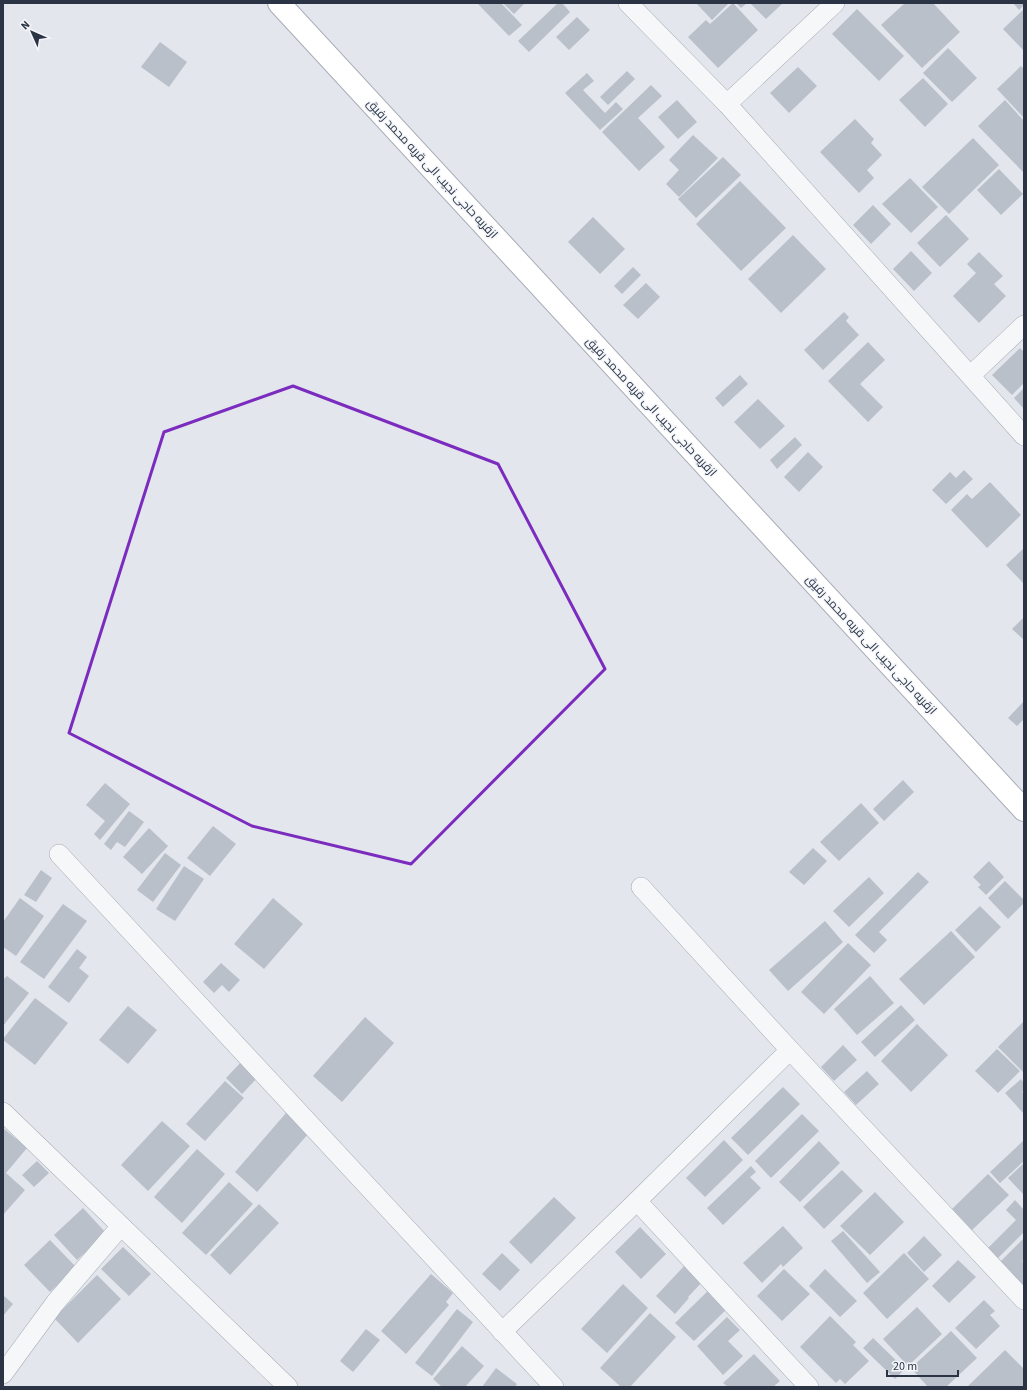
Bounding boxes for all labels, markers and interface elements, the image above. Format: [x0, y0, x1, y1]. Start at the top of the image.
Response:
north arrow [12, 12, 52, 52]
text: N [17, 17, 33, 33]
street label: ازقریه حاجی نجیب الی قریه محمد رفیق [363, 95, 501, 243]
street label: ازقریه حاجی نجیب الی قریه محمد رفیق [582, 333, 720, 481]
street label: ازقریه حاجی نجیب الی قریه محمد رفیق [802, 571, 940, 719]
scale bar [887, 1352, 958, 1378]
text: 20 m [893, 1358, 917, 1375]

